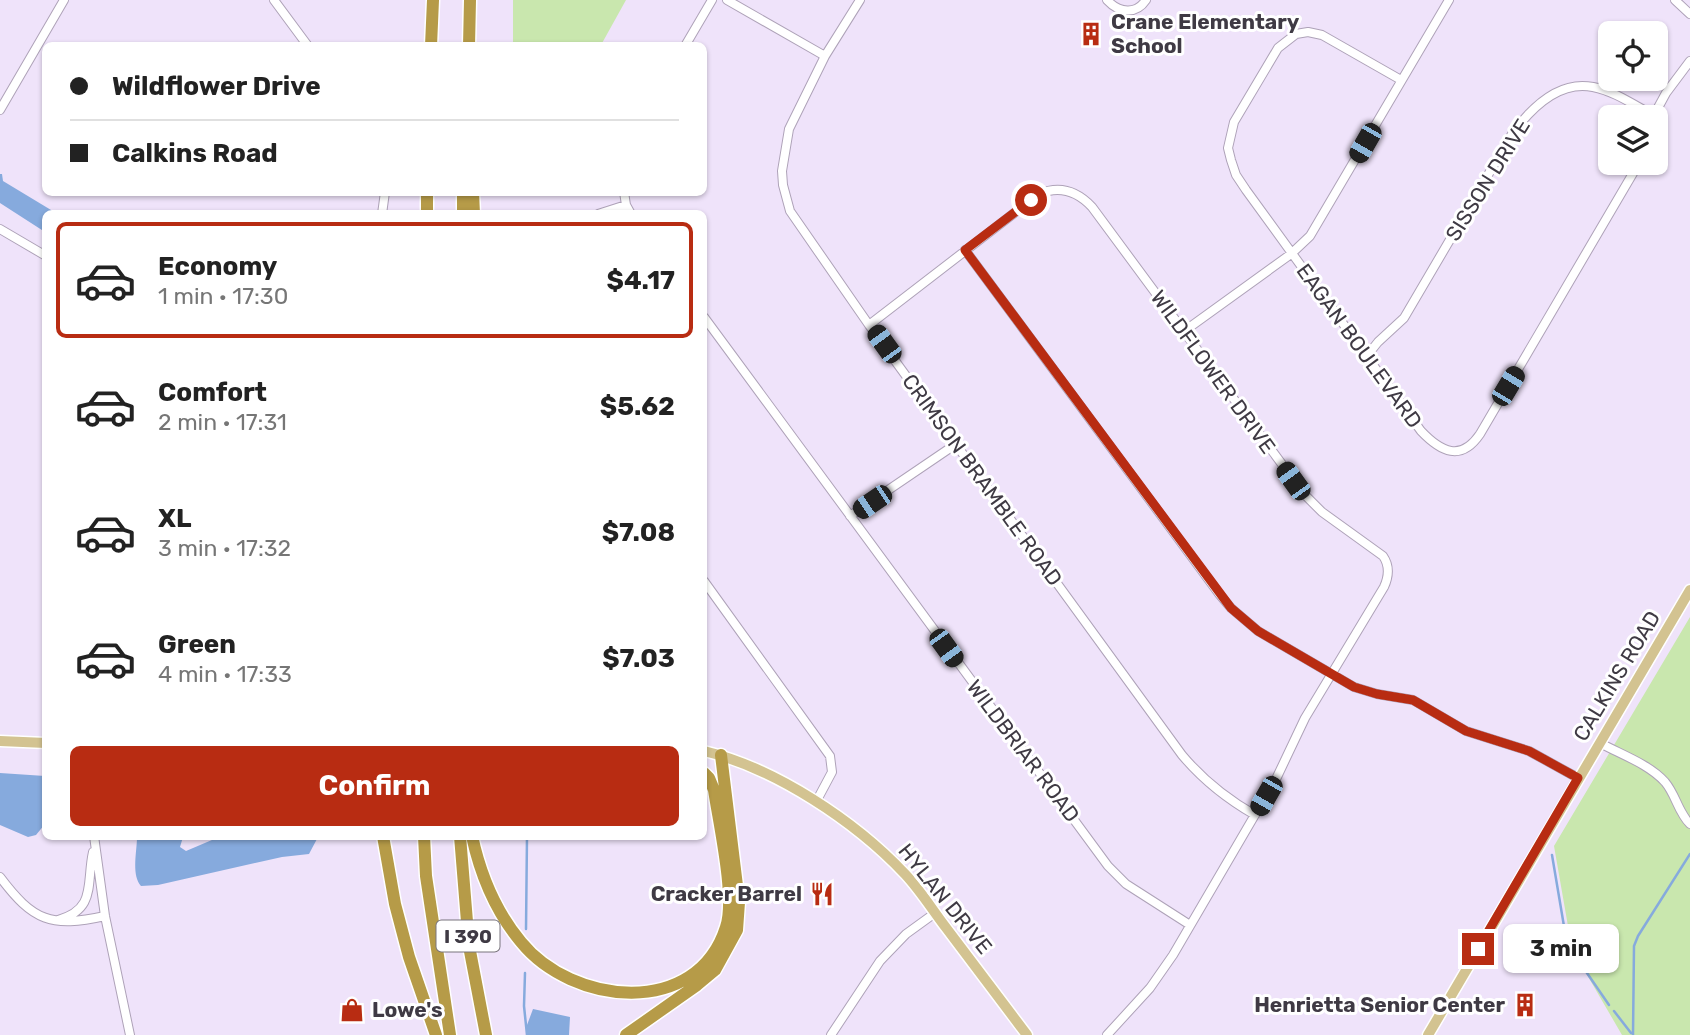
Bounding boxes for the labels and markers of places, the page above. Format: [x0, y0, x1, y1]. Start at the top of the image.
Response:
place label: Crane Elementary School [1111, 9, 1300, 58]
building icon: Crane Elementary School [1077, 20, 1105, 48]
restaurant icon: Cracker Barrel [808, 880, 836, 908]
place label: Cracker Barrel [651, 881, 802, 906]
building icon: Henrietta Senior Center [1511, 991, 1539, 1019]
place label: Henrietta Senior Center [1254, 992, 1505, 1017]
shop icon: Lowe's [338, 996, 366, 1024]
place label: Lowe's [372, 997, 443, 1022]

